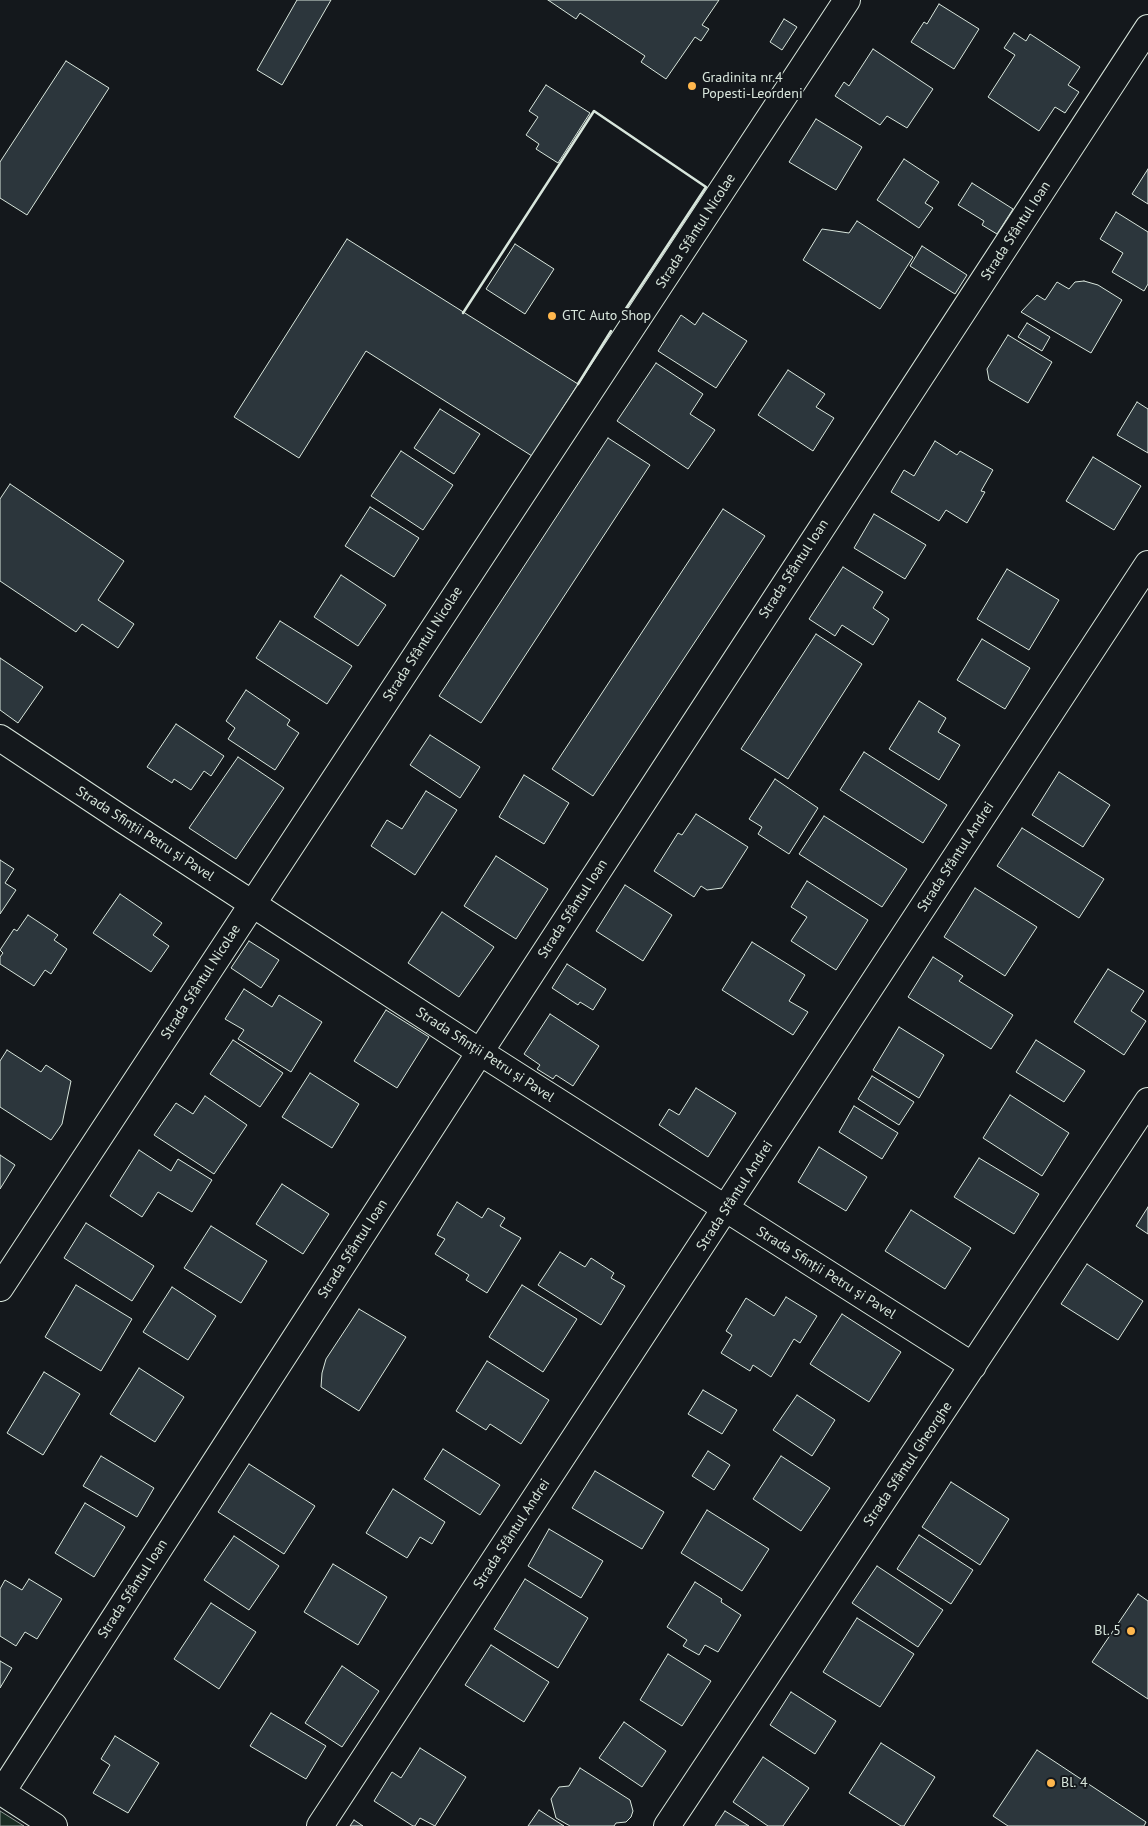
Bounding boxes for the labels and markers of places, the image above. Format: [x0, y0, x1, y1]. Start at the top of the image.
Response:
place label: Gradinita nr.4 Popesti-Leordeni [702, 70, 803, 102]
marker: Gradinita nr.4 Popesti-Leordeni [686, 80, 698, 92]
place label: GTC Auto Shop [562, 308, 651, 324]
marker: GTC Auto Shop [546, 310, 558, 322]
place label: Bl. 5 [1094, 1623, 1121, 1639]
marker: Bl. 5 [1125, 1625, 1137, 1637]
place label: Bl. 4 [1061, 1775, 1088, 1791]
marker: Bl. 4 [1045, 1777, 1057, 1789]

